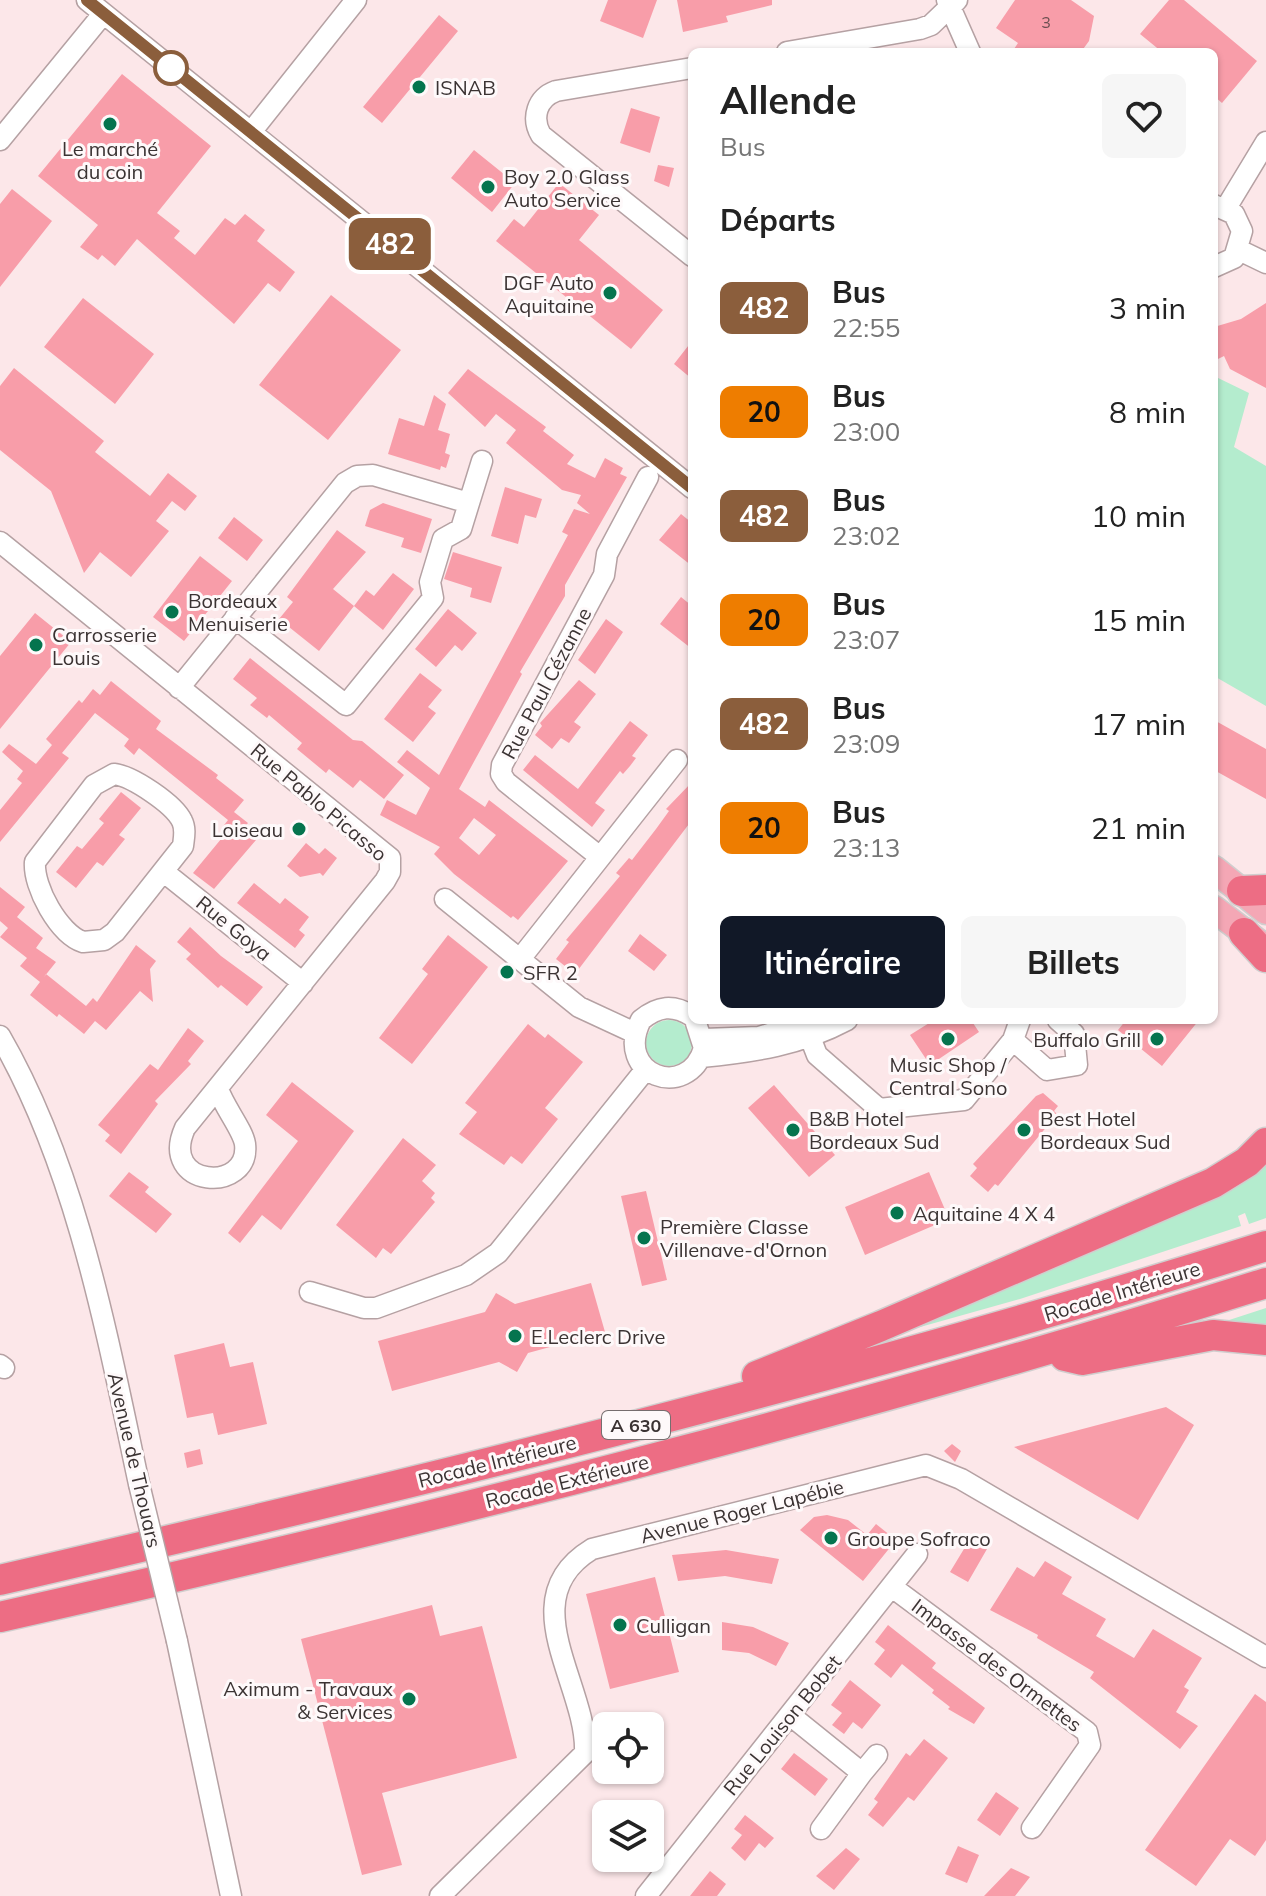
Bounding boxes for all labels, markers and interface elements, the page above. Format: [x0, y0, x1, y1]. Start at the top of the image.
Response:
house number: 3 [1041, 12, 1051, 32]
unlabelled marker [154, 51, 188, 85]
button: heart [1102, 74, 1186, 158]
place label: ISNAB [435, 75, 496, 100]
text: Allende [720, 76, 856, 124]
marker: ISNAB [410, 78, 428, 96]
marker: Le marché du coin [101, 115, 119, 133]
text: Bus [720, 130, 766, 163]
place label: Le marché du coin [62, 136, 158, 184]
place label: Boy 2.0 Glass Auto Service [504, 164, 630, 212]
marker: Boy 2.0 Glass Auto Service [479, 178, 497, 196]
text: Départs [720, 201, 836, 239]
line badge: 482 [344, 218, 436, 270]
text: 482 [365, 226, 415, 261]
place label: DGF Auto Aquitaine [503, 270, 594, 318]
text: Bus [832, 273, 886, 311]
marker: DGF Auto Aquitaine [601, 284, 619, 302]
text: 3 min [1109, 289, 1186, 327]
text: 482 [739, 290, 789, 325]
text: 22:55 [832, 311, 900, 344]
text: Bus [832, 377, 886, 415]
text: 8 min [1109, 393, 1186, 431]
text: 20 [747, 394, 781, 429]
text: 23:00 [832, 415, 900, 448]
text: Bus [832, 481, 886, 519]
text: 10 min [1091, 497, 1186, 535]
text: 482 [739, 498, 789, 533]
text: 23:02 [832, 519, 900, 552]
text: Bus [832, 585, 886, 623]
place label: Bordeaux Menuiserie [188, 588, 288, 636]
text: 15 min [1091, 601, 1186, 639]
text: 20 [747, 602, 781, 637]
marker: Bordeaux Menuiserie [163, 603, 181, 621]
street label: Rue Paul Cézanne [496, 603, 596, 763]
place label: Carrosserie Louis [52, 622, 157, 670]
text: 23:07 [832, 623, 900, 656]
marker: Carrosserie Louis [27, 636, 45, 654]
text: Bus [832, 689, 886, 727]
text: 17 min [1091, 705, 1186, 743]
text: 482 [739, 706, 789, 741]
text: 23:09 [832, 727, 900, 760]
street label: Rue Pablo Picasso [246, 738, 392, 866]
text: Bus [832, 793, 886, 831]
text: 21 min [1091, 809, 1186, 847]
text: 20 [747, 810, 781, 845]
place label: Loiseau [212, 817, 283, 842]
marker: Loiseau [290, 820, 308, 838]
text: 23:13 [832, 831, 900, 864]
street label: Rue Goya [191, 890, 277, 966]
button: Itinéraire [720, 916, 945, 1008]
button: Billets [961, 916, 1186, 1008]
place label: SFR 2 [523, 960, 578, 985]
marker: SFR 2 [498, 963, 516, 981]
place label: Buffalo Grill [1033, 1027, 1141, 1052]
marker: Music Shop / Central Sono [939, 1030, 957, 1048]
marker: Buffalo Grill [1148, 1030, 1166, 1048]
place label: Music Shop / Central Sono [889, 1052, 1008, 1100]
place label: B&B Hotel Bordeaux Sud [809, 1106, 940, 1154]
place label: Best Hotel Bordeaux Sud [1040, 1106, 1171, 1154]
marker: B&B Hotel Bordeaux Sud [784, 1121, 802, 1139]
marker: Best Hotel Bordeaux Sud [1015, 1121, 1033, 1139]
place label: Aquitaine 4 X 4 [913, 1201, 1055, 1226]
marker: Aquitaine 4 X 4 [888, 1204, 906, 1222]
place label: Première Classe Villenave-d'Ornon [660, 1214, 827, 1262]
marker: Première Classe Villenave-d'Ornon [635, 1229, 653, 1247]
street label: Rocade Intérieure [1041, 1255, 1203, 1327]
place label: E.Leclerc Drive [531, 1324, 665, 1349]
marker: E.Leclerc Drive [506, 1327, 524, 1345]
street label: Avenue de Thouars [103, 1370, 167, 1550]
road number: A 630 [602, 1411, 670, 1439]
street label: Rocade Intérieure [415, 1429, 579, 1493]
street label: Rocade Extérieure [483, 1449, 651, 1513]
street label: Avenue Roger Lapébie [638, 1474, 846, 1548]
place label: Groupe Sofraco [847, 1526, 991, 1551]
marker: Groupe Sofraco [822, 1529, 840, 1547]
street label: Impasse des Ormettes [907, 1593, 1087, 1737]
place label: Culligan [636, 1613, 711, 1638]
marker: Culligan [611, 1616, 629, 1634]
street label: Rue Louison Bobet [718, 1650, 846, 1800]
place label: Aximum - Travaux & Services [223, 1676, 393, 1724]
marker: Aximum - Travaux & Services [400, 1690, 418, 1708]
map controls [592, 1712, 664, 1872]
button: locate [592, 1712, 664, 1784]
button: layers [592, 1800, 664, 1872]

